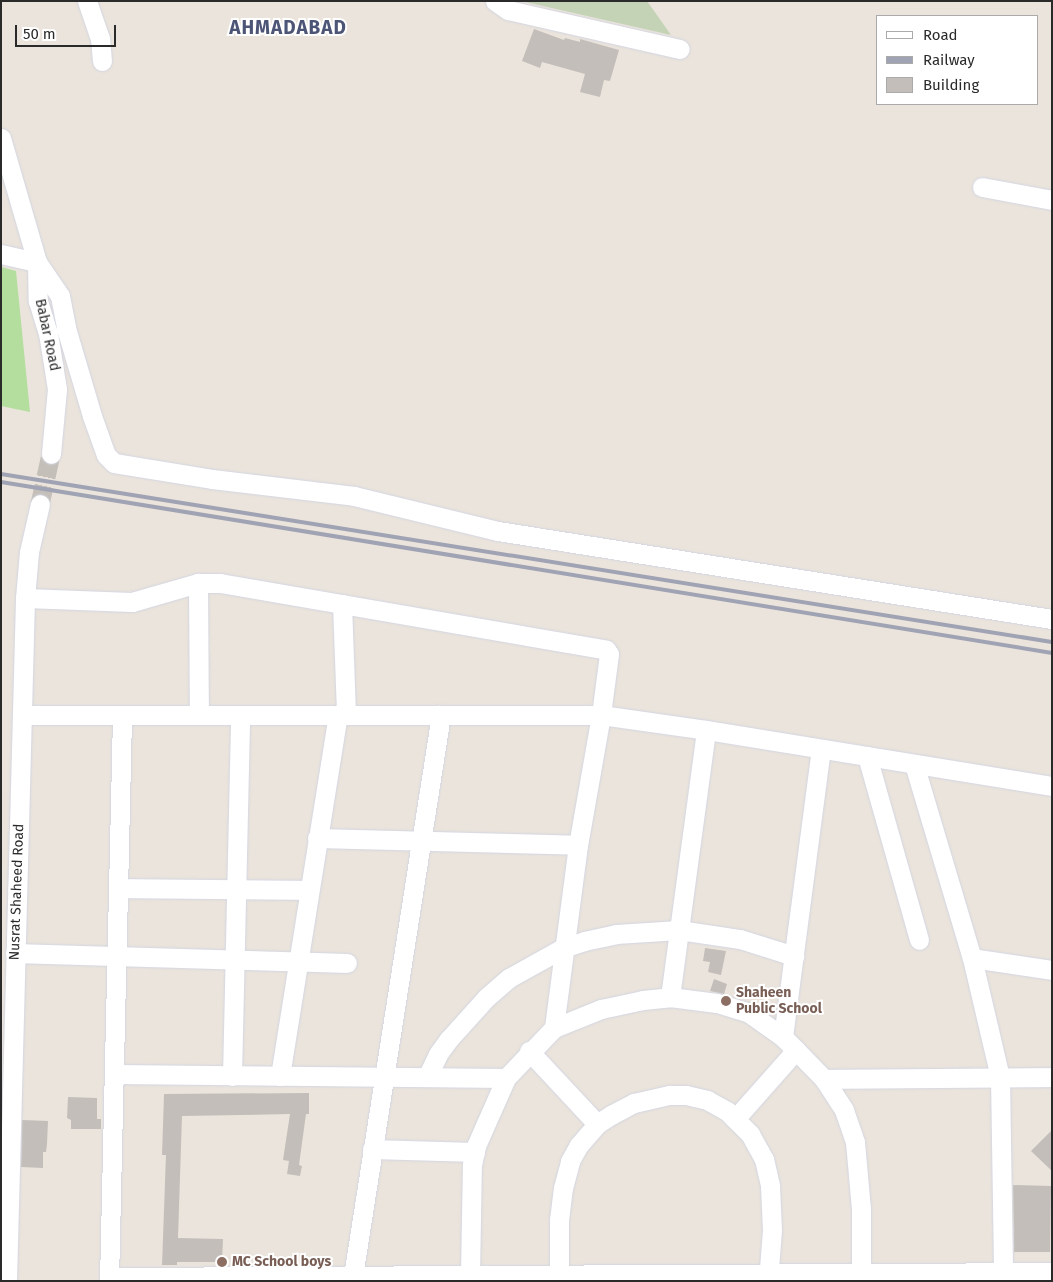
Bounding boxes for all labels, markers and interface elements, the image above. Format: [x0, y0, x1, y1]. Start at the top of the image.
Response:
scale bar [18, 15, 119, 47]
legend [876, 15, 1038, 105]
district label: AHMADABAD [228, 17, 348, 39]
text: 50 m [23, 25, 56, 43]
text: Road [923, 26, 958, 44]
text: Railway [923, 51, 975, 69]
text: Building [923, 76, 979, 94]
street label: Babar Road [31, 297, 63, 373]
street label: Nusrat Shaheed Road [6, 823, 28, 961]
place label: Shaheen Public School [736, 985, 822, 1018]
marker: Shaheen Public School [720, 995, 732, 1007]
place label: MC School boys [232, 1254, 331, 1270]
marker: MC School boys [216, 1256, 228, 1268]

